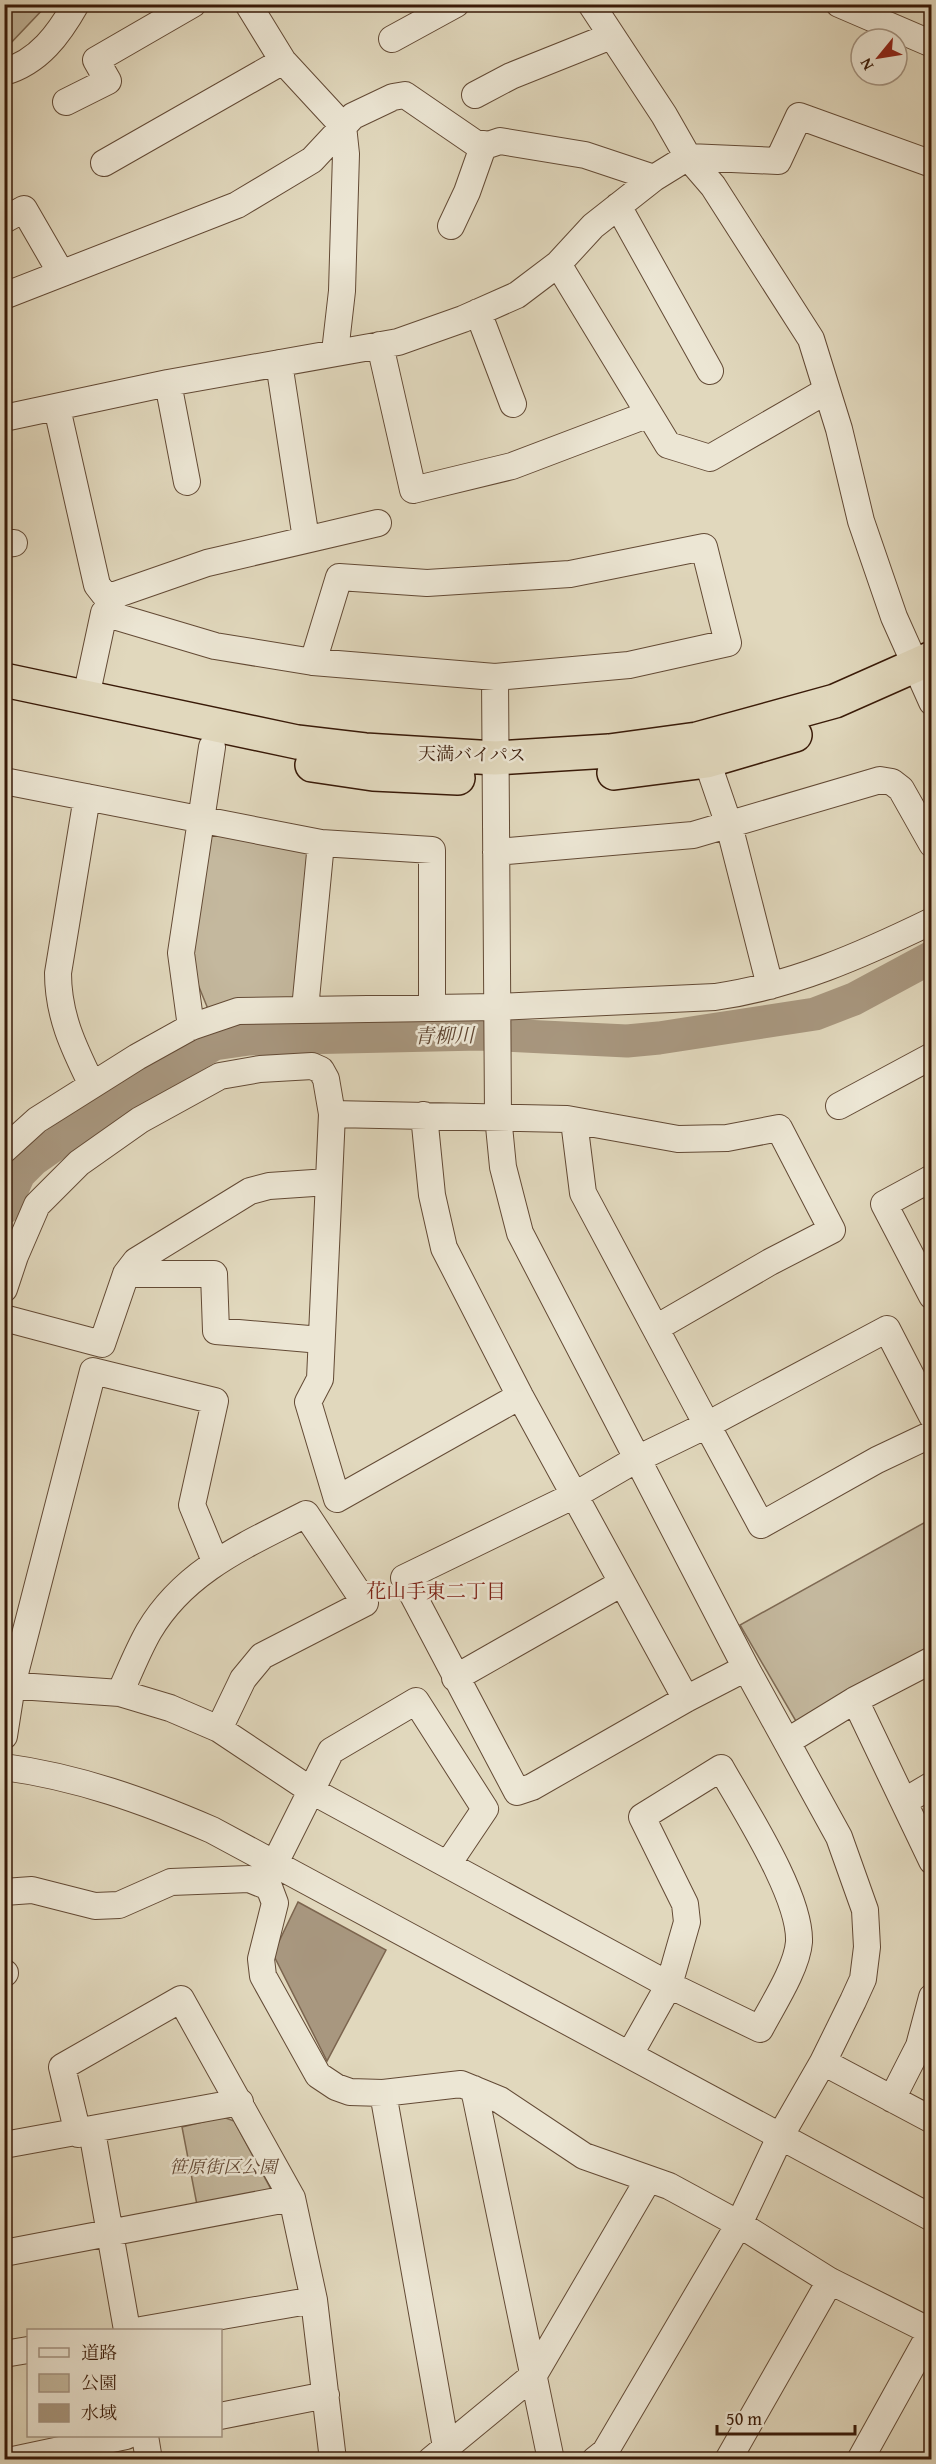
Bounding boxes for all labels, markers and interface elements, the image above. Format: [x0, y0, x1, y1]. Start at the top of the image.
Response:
north arrow [849, 27, 909, 87]
text: N [853, 54, 879, 75]
street label: 天満バイパス [418, 740, 526, 768]
water label: 青柳川 [414, 1020, 476, 1050]
district label: 花山手東二丁目 [366, 1576, 506, 1605]
park label: 笹原街区公園 [169, 2153, 280, 2180]
legend [27, 2329, 222, 2437]
text: 道路 [81, 2339, 117, 2366]
text: 公園 [81, 2369, 117, 2396]
scale bar [717, 2398, 855, 2436]
text: 水域 [81, 2399, 117, 2426]
text: 50 m [726, 2405, 762, 2432]

